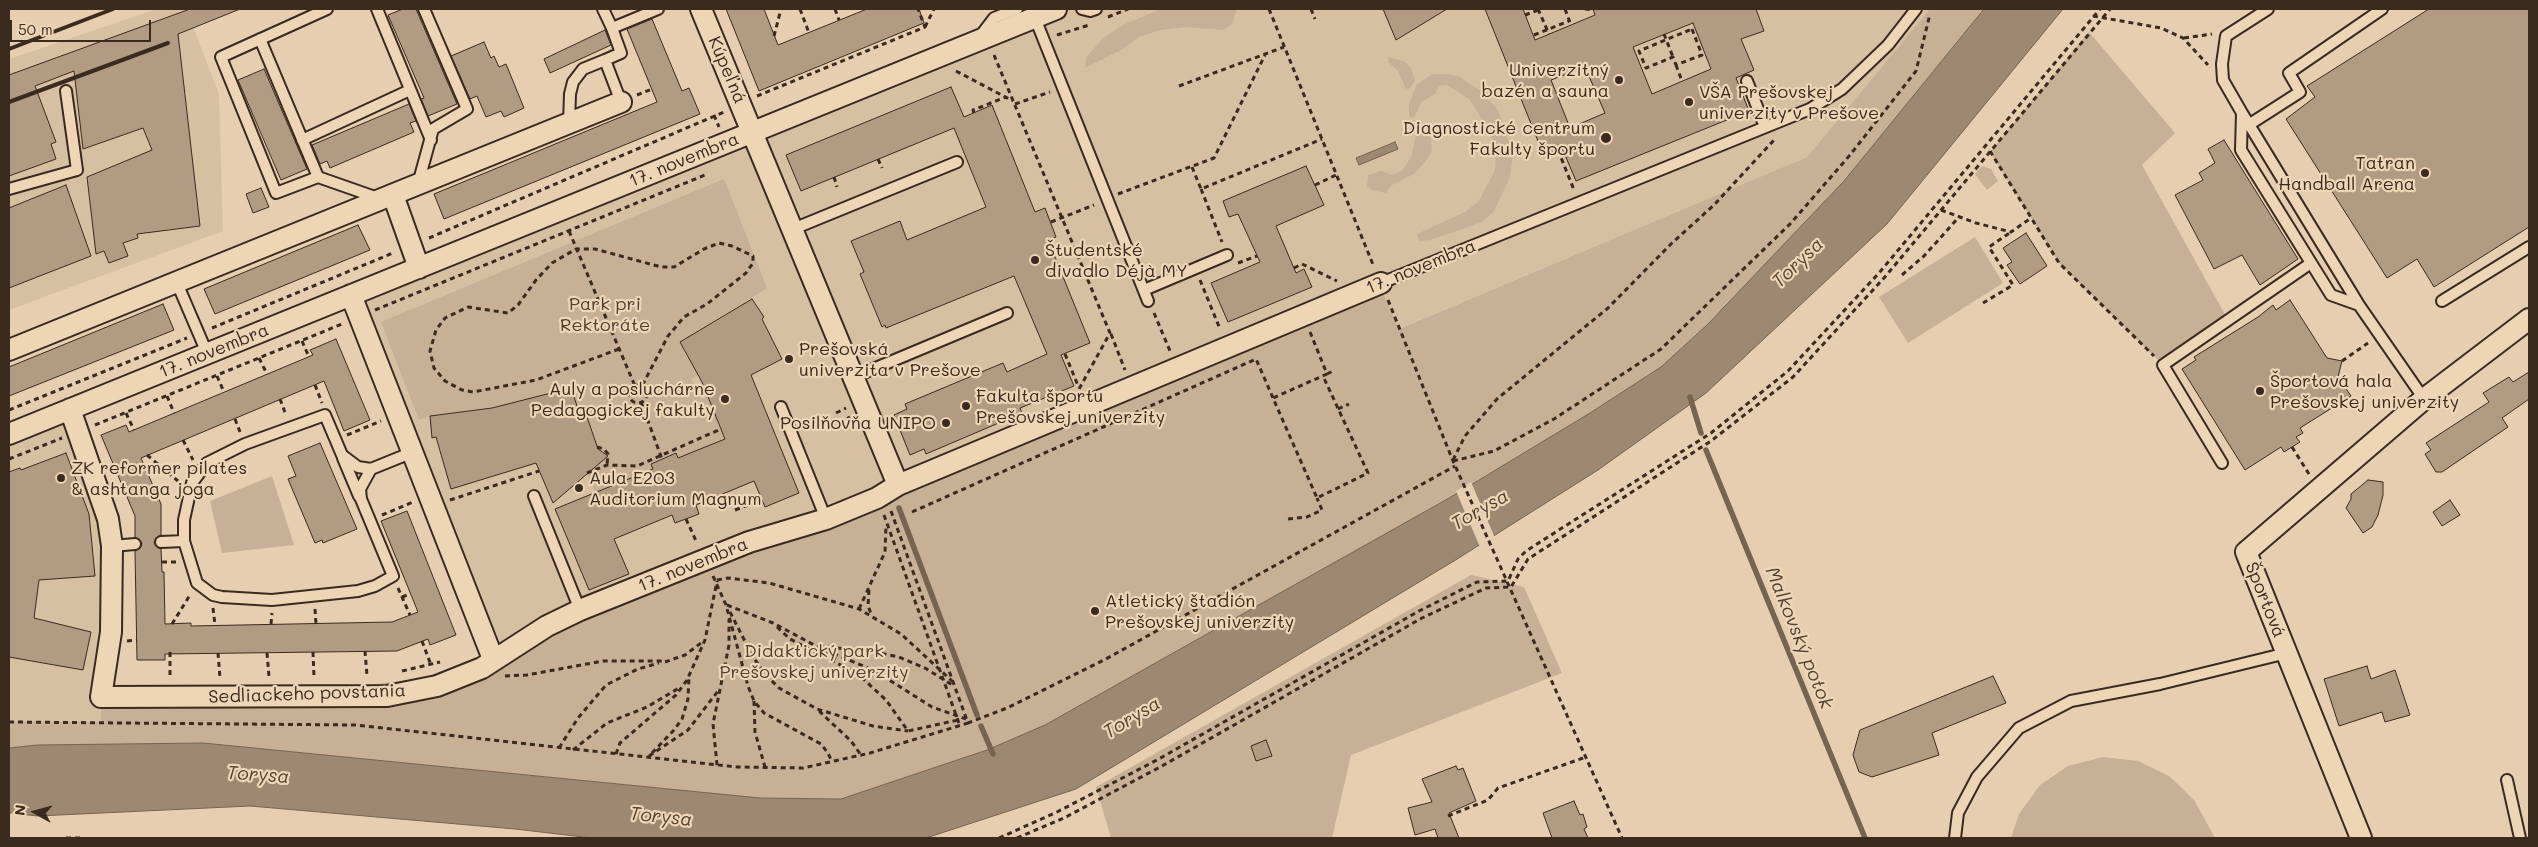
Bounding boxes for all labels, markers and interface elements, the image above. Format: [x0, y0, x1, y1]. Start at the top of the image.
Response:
scale bar [12, 10, 154, 42]
text: 50 m [18, 19, 53, 39]
street label: Kúpeľná [703, 33, 751, 107]
place label: Univerzitný bazén a sauna [1481, 59, 1609, 102]
marker: Univerzitný bazén a sauna [1613, 74, 1625, 86]
place label: VŠA Prešovskej univerzity v Prešove [1699, 81, 1879, 124]
marker: VŠA Prešovskej univerzity v Prešove [1683, 96, 1695, 108]
place label: Diagnostické centrum Fakulty športu [1403, 117, 1595, 160]
street label: 17. novembra [626, 128, 742, 192]
marker: Diagnostické centrum Fakulty športu [1599, 131, 1613, 145]
place label: Tatran Handball Arena [2278, 152, 2415, 194]
marker: Tatran Handball Arena [2419, 167, 2431, 179]
water label: Torysa [1768, 233, 1828, 293]
street label: 17. novembra [1363, 235, 1479, 299]
place label: Študentské divadlo Déjà MY [1045, 239, 1188, 282]
marker: Študentské divadlo Déjà MY [1029, 254, 1041, 266]
park label: Park pri Rektoráte [560, 293, 650, 336]
street label: 17. novembra [156, 319, 272, 383]
place label: Prešovská univerzita v Prešove [799, 338, 981, 380]
marker: Prešovská univerzita v Prešove [783, 353, 795, 365]
place label: Športová hala Prešovskej univerzity [2270, 370, 2459, 412]
place label: Auly a posluchárne Pedagogickej fakulty [531, 378, 715, 420]
place label: Fakulta športu Prešovskej univerzity [976, 385, 1165, 428]
marker: Športová hala Prešovskej univerzity [2254, 385, 2266, 397]
marker: Auly a posluchárne Pedagogickej fakulty [719, 393, 731, 405]
marker: Fakulta športu Prešovskej univerzity [960, 400, 972, 412]
place label: Posilňovňa UNIPO [780, 412, 936, 434]
marker: Posilňovňa UNIPO [940, 417, 952, 429]
place label: ZK reformer pilates & ashtanga joga [71, 457, 247, 499]
place label: Aula E203 Auditorium Magnum [589, 467, 761, 509]
marker: ZK reformer pilates & ashtanga joga [55, 472, 67, 484]
marker: Aula E203 Auditorium Magnum [573, 482, 585, 494]
water label: Torysa [1447, 485, 1513, 535]
street label: 17. novembra [635, 533, 751, 597]
street label: Športová [2240, 559, 2290, 641]
water label: Malkovský potok [1760, 564, 1838, 712]
place label: Atletický štadión Prešovskej univerzity [1105, 590, 1294, 632]
marker: Atletický štadión Prešovskej univerzity [1089, 605, 1101, 617]
park label: Didaktický park Prešovskej univerzity [719, 640, 909, 682]
street label: Sedliackeho povstania [208, 680, 406, 708]
water label: Torysa [1099, 692, 1165, 744]
water label: Torysa [226, 761, 290, 789]
north arrow [10, 787, 60, 837]
water label: Torysa [629, 802, 693, 832]
text: N [10, 804, 30, 817]

